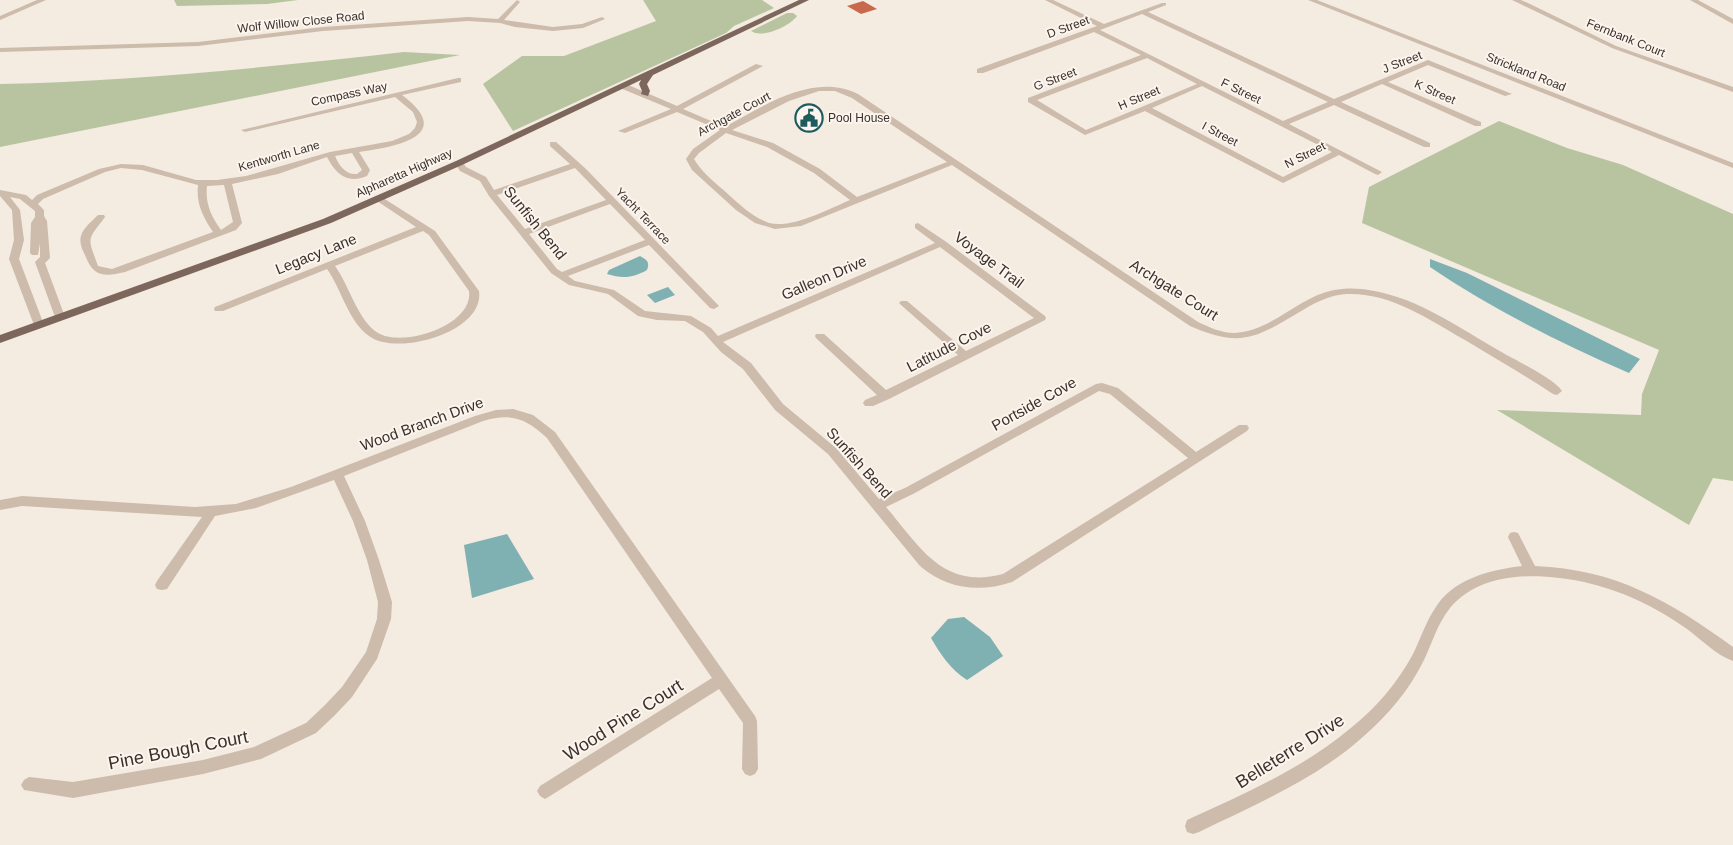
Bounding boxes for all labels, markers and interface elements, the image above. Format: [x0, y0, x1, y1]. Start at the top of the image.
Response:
street label: Wolf Willow Close Road [237, 8, 365, 36]
street label: D Street [1045, 13, 1092, 41]
street label: Fernbank Court [1585, 16, 1668, 60]
street label: J Street [1380, 48, 1424, 76]
street label: Strickland Road [1484, 50, 1568, 94]
street label: G Street [1032, 64, 1079, 94]
street label: F Street [1219, 75, 1264, 107]
street label: K Street [1412, 77, 1458, 107]
street label: Compass Way [310, 79, 388, 109]
street label: H Street [1116, 83, 1163, 113]
street label: Archgate Court [695, 89, 773, 139]
public building icon: Pool House [794, 103, 824, 133]
place label: Pool House [828, 111, 890, 125]
street label: I Street [1200, 119, 1241, 150]
street label: Kentworth Lane [237, 138, 322, 174]
street label: N Street [1282, 138, 1328, 171]
street label: Alpharetta Highway [354, 145, 454, 201]
street label: Sunfish Bend [501, 183, 570, 263]
street label: Yacht Terrace [613, 185, 674, 247]
street label: Voyage Trail [951, 228, 1027, 291]
street label: Legacy Lane [273, 230, 359, 278]
street label: Galleon Drive [779, 252, 869, 303]
street label: Archgate Court [1127, 256, 1222, 324]
street label: Latitude Cove [904, 318, 994, 375]
street label: Portside Cove [988, 373, 1079, 434]
street label: Wood Branch Drive [358, 393, 486, 454]
street label: Sunfish Bend [823, 424, 896, 502]
street label: Wood Pine Court [560, 675, 686, 765]
street label: Belleterre Drive [1232, 710, 1348, 792]
street label: Pine Bough Court [106, 727, 250, 773]

